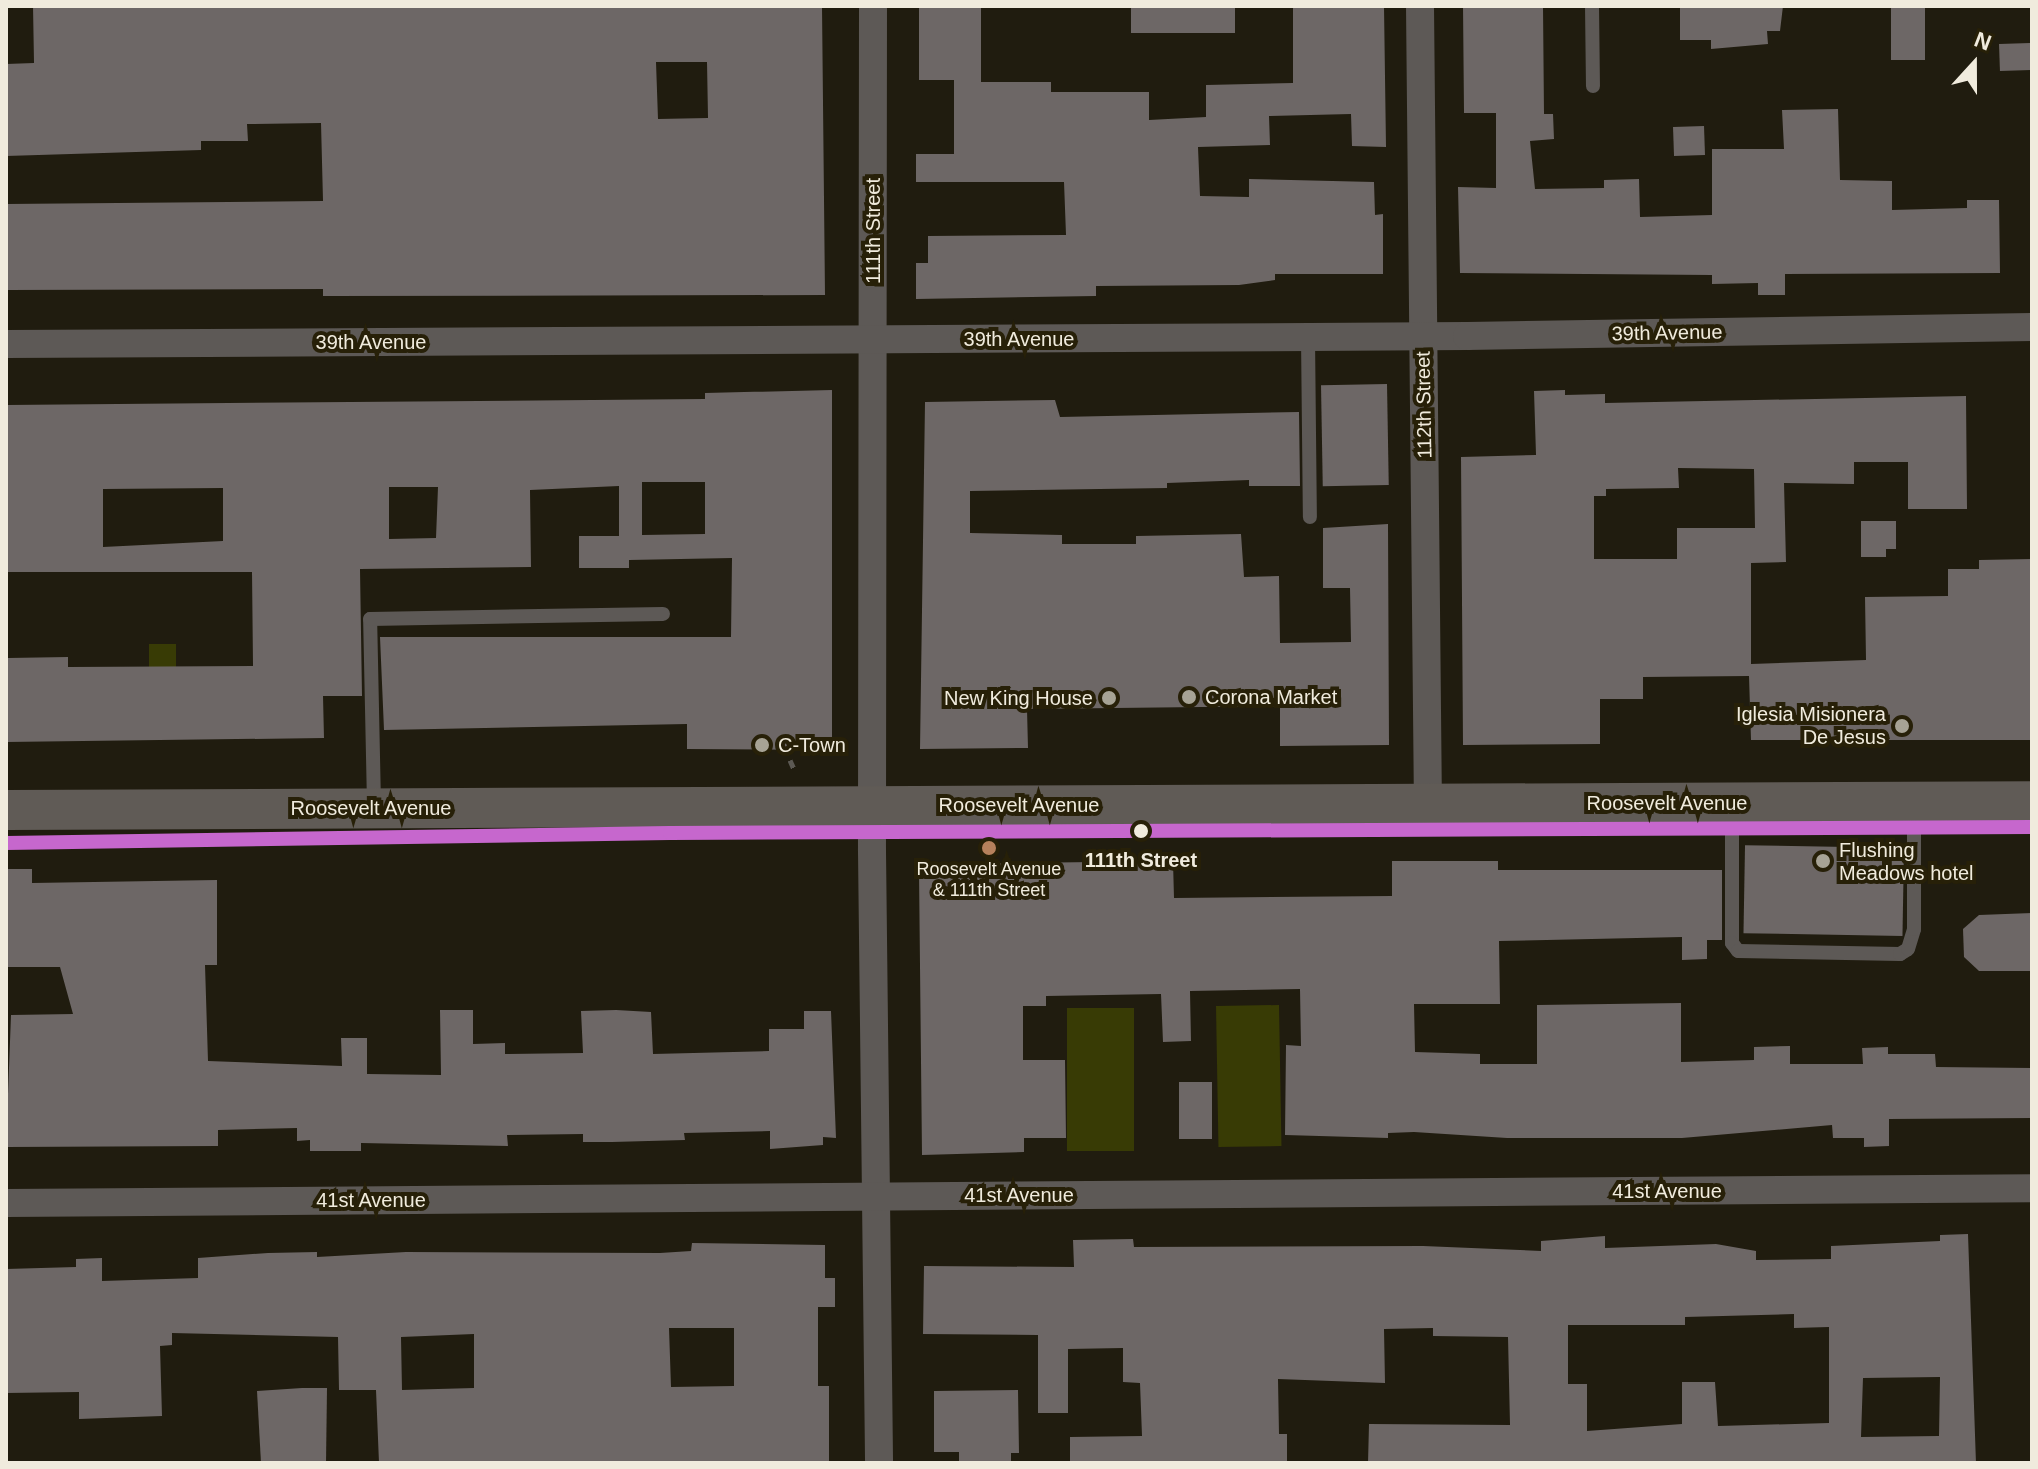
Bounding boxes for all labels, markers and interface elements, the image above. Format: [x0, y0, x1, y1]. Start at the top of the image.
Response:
north arrow [1934, 24, 2014, 104]
text: N [1971, 27, 1995, 56]
street label: 111th Street [861, 178, 885, 284]
street label: 39th Avenue [1611, 320, 1723, 346]
street label: 39th Avenue [963, 327, 1075, 351]
street label: 39th Avenue [315, 330, 427, 354]
street label: 112th Street [1411, 351, 1437, 459]
place label: Corona Market [1205, 685, 1337, 709]
place label: New King House [944, 686, 1093, 710]
marker: Corona Market [1180, 688, 1198, 706]
marker: New King House [1100, 689, 1118, 707]
place label: Iglesia Misionera De Jesus [1736, 702, 1886, 749]
marker: Iglesia Misionera De Jesus [1893, 717, 1911, 735]
place label: C-Town [778, 733, 846, 757]
marker: C-Town [753, 736, 771, 754]
street label: Roosevelt Avenue [1586, 791, 1748, 815]
street label: Roosevelt Avenue [938, 793, 1100, 817]
street label: Roosevelt Avenue [290, 796, 452, 820]
marker: 111th Street [1127, 817, 1155, 845]
place label: Flushing Meadows hotel [1839, 838, 1974, 885]
marker: Roosevelt Avenue & 111th Street [981, 840, 997, 856]
place label: 111th Street [1085, 848, 1197, 872]
marker: Flushing Meadows hotel [1814, 852, 1832, 870]
place label: Roosevelt Avenue & 111th Street [916, 859, 1062, 902]
street label: 41st Avenue [1612, 1179, 1722, 1203]
street label: 41st Avenue [964, 1183, 1074, 1207]
street label: 41st Avenue [316, 1188, 426, 1212]

